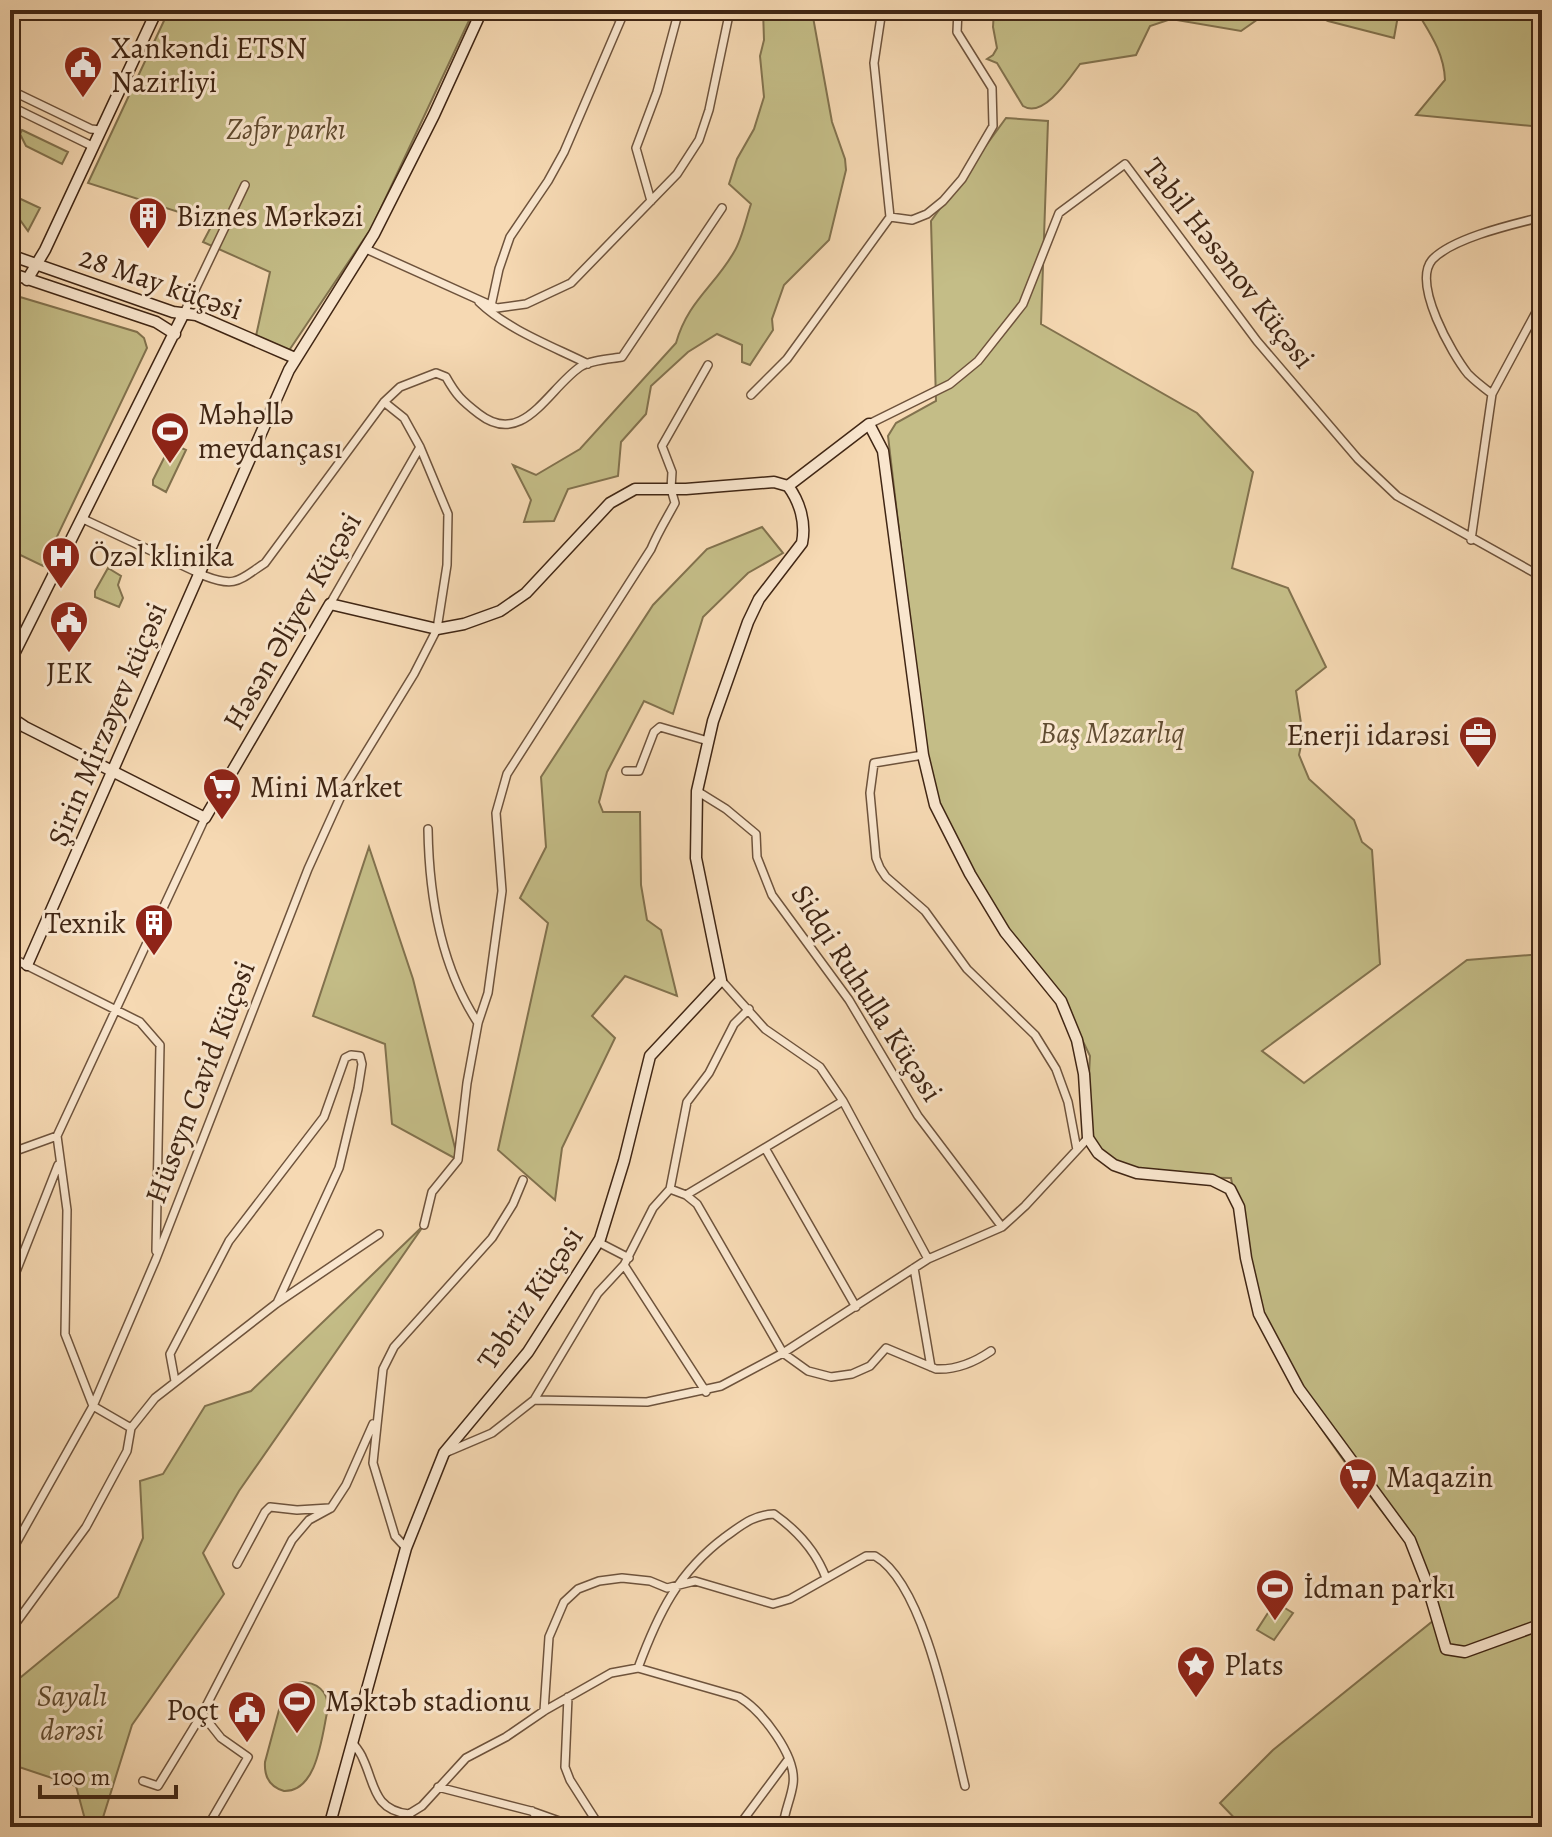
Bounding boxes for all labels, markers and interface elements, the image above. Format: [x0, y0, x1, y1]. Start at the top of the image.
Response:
place label: Xankəndi ETSN Nazirliyi [111, 28, 307, 102]
public building icon: Xankəndi ETSN Nazirliyi [62, 44, 104, 99]
park label: Zəfər parkı [226, 109, 346, 149]
street label: Tabil Həsənov Küçəsi [1134, 149, 1324, 377]
building icon: Biznes Mərkəzi [127, 195, 169, 250]
place label: Biznes Mərkəzi [176, 196, 364, 236]
street label: 28 May küçəsi [74, 236, 248, 330]
place label: Məhəllə meydançası [198, 394, 343, 468]
sports icon: Məhəllə meydançası [149, 410, 191, 465]
street label: Həsən Əliyev Küçəsi [213, 505, 371, 737]
hospital icon: Özəl klinika [40, 535, 82, 590]
place label: Özəl klinika [89, 536, 234, 576]
street label: Şirin Mirzəyev küçəsi [38, 596, 176, 852]
public building icon: JEK [48, 599, 90, 654]
place label: JEK [46, 653, 92, 693]
park label: Baş Məzarlıq [1039, 713, 1185, 753]
office icon: Enerji idarəsi [1457, 714, 1499, 769]
place label: Enerji idarəsi [1286, 715, 1450, 755]
supermarket icon: Mini Market [201, 766, 243, 821]
place label: Mini Market [250, 767, 403, 807]
street label: Sidqi Ruhulla Küçəsi [782, 877, 952, 1109]
building icon: Texnik [133, 902, 175, 957]
place label: Texnik [45, 903, 126, 943]
street label: Hüseyn Cavid Küçəsi [135, 955, 265, 1209]
street label: Təbriz Küçəsi [468, 1219, 592, 1377]
supermarket icon: Maqazin [1337, 1456, 1379, 1511]
place label: Maqazin [1386, 1457, 1493, 1497]
sports icon: İdman parkı [1254, 1567, 1296, 1622]
place label: İdman parkı [1303, 1568, 1455, 1608]
place icon: Plats [1175, 1644, 1217, 1699]
place label: Plats [1224, 1645, 1284, 1685]
park label: Sayalı dərəsi [37, 1676, 107, 1750]
sports icon: Məktəb stadionu [276, 1680, 318, 1735]
place label: Məktəb stadionu [325, 1681, 532, 1721]
public building icon: Poçt [226, 1689, 268, 1744]
place label: Poçt [166, 1690, 219, 1730]
scale bar [40, 1749, 176, 1799]
text: 100 m [52, 1761, 111, 1793]

